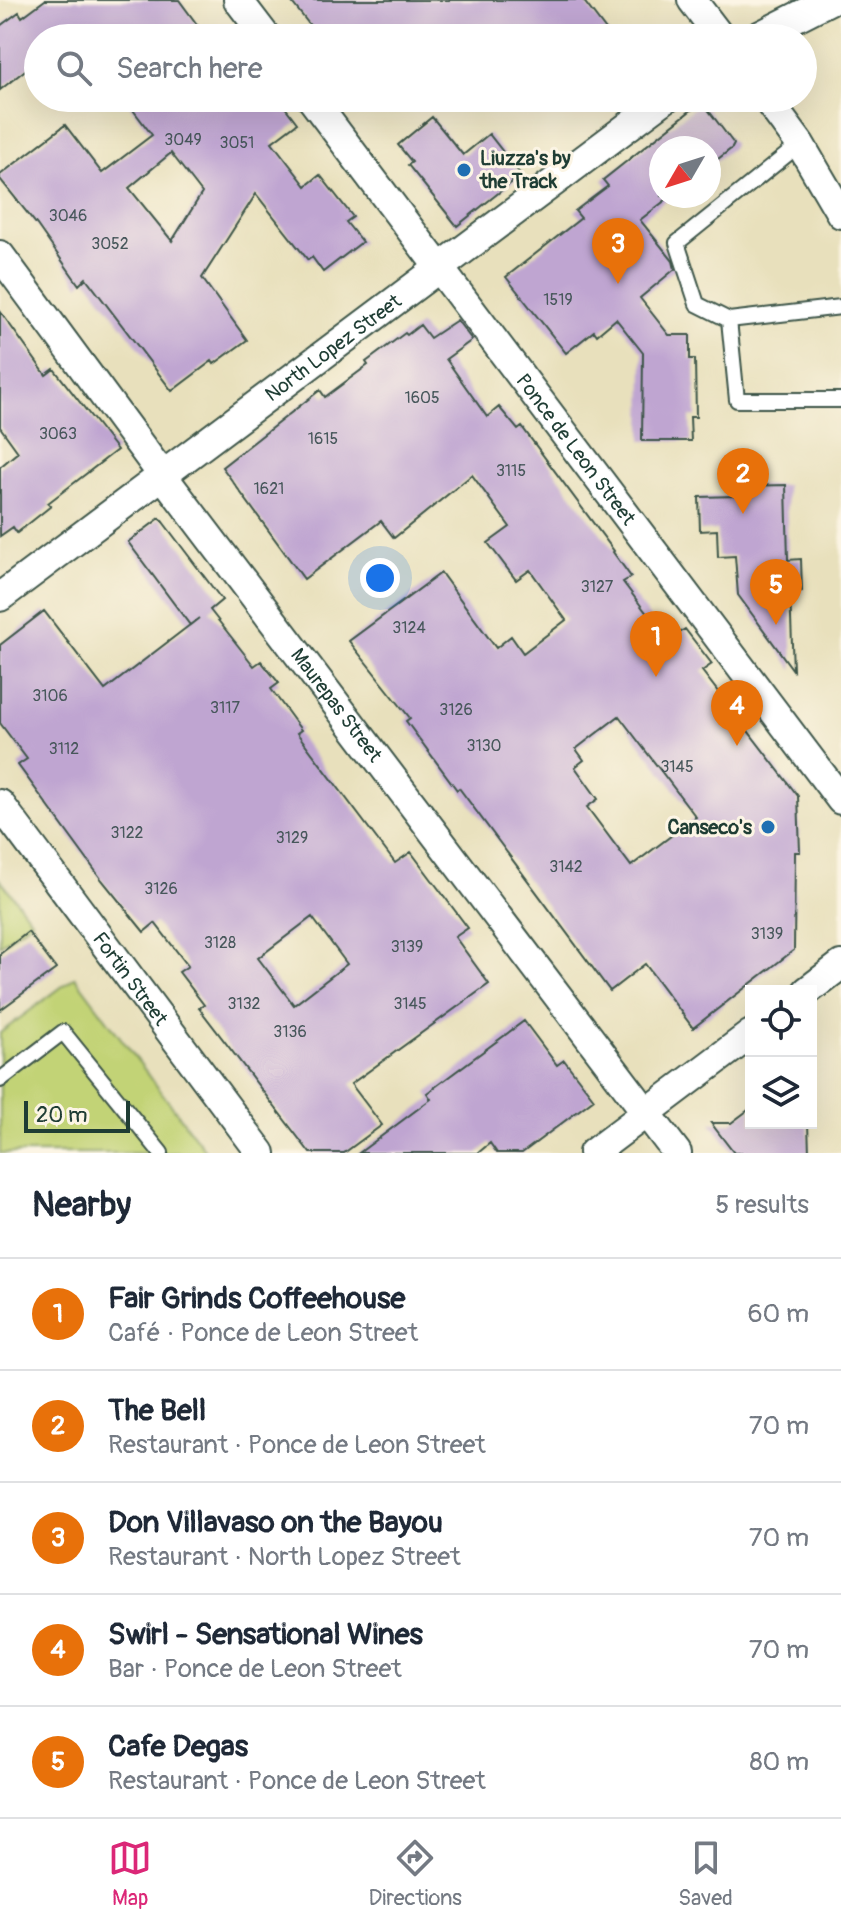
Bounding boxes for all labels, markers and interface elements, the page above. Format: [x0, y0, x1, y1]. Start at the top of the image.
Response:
search box [24, 24, 817, 112]
icon: search [52, 46, 96, 90]
text: Search here [116, 50, 263, 87]
house number: 3049 [164, 130, 202, 150]
house number: 3051 [220, 133, 254, 153]
north arrow [649, 136, 721, 208]
place label: Liuzza's by the Track [479, 146, 571, 194]
marker: Liuzza's by the Track [455, 161, 473, 179]
house number: 3046 [49, 206, 87, 226]
pin: 3 [592, 218, 644, 284]
house number: 3052 [91, 234, 129, 254]
street label: North Lopez Street [260, 288, 407, 407]
house number: 1519 [543, 290, 573, 310]
street label: Ponce de Leon Street [511, 369, 641, 531]
house number: 1605 [404, 388, 440, 408]
house number: 3063 [39, 424, 77, 444]
house number: 1615 [308, 429, 338, 449]
pin: 2 [717, 448, 769, 514]
house number: 3115 [496, 461, 526, 481]
house number: 1621 [254, 479, 284, 499]
your location [360, 558, 400, 598]
pin: 5 [750, 559, 802, 625]
house number: 3127 [581, 577, 614, 597]
pin: 1 [630, 611, 682, 677]
house number: 3124 [392, 618, 426, 638]
street label: Maurepas Street [285, 643, 388, 768]
pin: 4 [711, 680, 763, 746]
house number: 3106 [32, 686, 68, 706]
house number: 3117 [210, 698, 240, 718]
house number: 3126 [439, 700, 473, 720]
house number: 3130 [466, 736, 502, 756]
house number: 3112 [49, 739, 79, 759]
house number: 3145 [660, 757, 694, 777]
place label: Canseco's [667, 815, 752, 840]
marker: Canseco's [759, 818, 777, 836]
house number: 3122 [110, 823, 144, 843]
house number: 3129 [276, 828, 308, 848]
house number: 3142 [549, 857, 583, 877]
house number: 3126 [144, 879, 178, 899]
house number: 3139 [751, 924, 783, 944]
street label: Fortin Street [87, 927, 174, 1031]
house number: 3128 [204, 933, 236, 953]
house number: 3139 [391, 937, 423, 957]
map controls [745, 985, 817, 1129]
button: locate [745, 985, 817, 1057]
house number: 3132 [227, 994, 261, 1014]
house number: 3145 [393, 994, 427, 1014]
house number: 3136 [273, 1022, 307, 1042]
button: layers [745, 1057, 817, 1129]
scale bar [24, 1097, 130, 1133]
text: 20 m [36, 1101, 88, 1129]
text: Nearby [32, 1184, 131, 1227]
text: 5 results [715, 1189, 809, 1221]
text: Fair Grinds Coffeehouse [108, 1280, 405, 1317]
text: 1 [53, 1298, 63, 1330]
text: 60 m [747, 1298, 809, 1330]
text: Café · Ponce de Leon Street [108, 1317, 418, 1349]
text: The Bell [108, 1392, 206, 1429]
text: 2 [51, 1410, 65, 1442]
text: 70 m [749, 1410, 809, 1442]
text: Restaurant · Ponce de Leon Street [108, 1429, 486, 1461]
text: Don Villavaso on the Bayou [108, 1504, 443, 1541]
text: 3 [51, 1522, 65, 1554]
text: 70 m [749, 1522, 809, 1554]
text: Restaurant · North Lopez Street [108, 1541, 461, 1573]
text: Swirl - Sensational Wines [108, 1616, 423, 1653]
text: 4 [50, 1634, 66, 1666]
text: 70 m [749, 1634, 809, 1666]
text: Bar · Ponce de Leon Street [108, 1653, 402, 1685]
text: Cafe Degas [108, 1728, 248, 1765]
text: 5 [51, 1746, 65, 1778]
text: 80 m [749, 1746, 809, 1778]
text: Restaurant · Ponce de Leon Street [108, 1765, 486, 1797]
tab: Map [108, 1836, 152, 1912]
tab: Directions [369, 1836, 462, 1912]
tab: Saved [678, 1836, 733, 1912]

